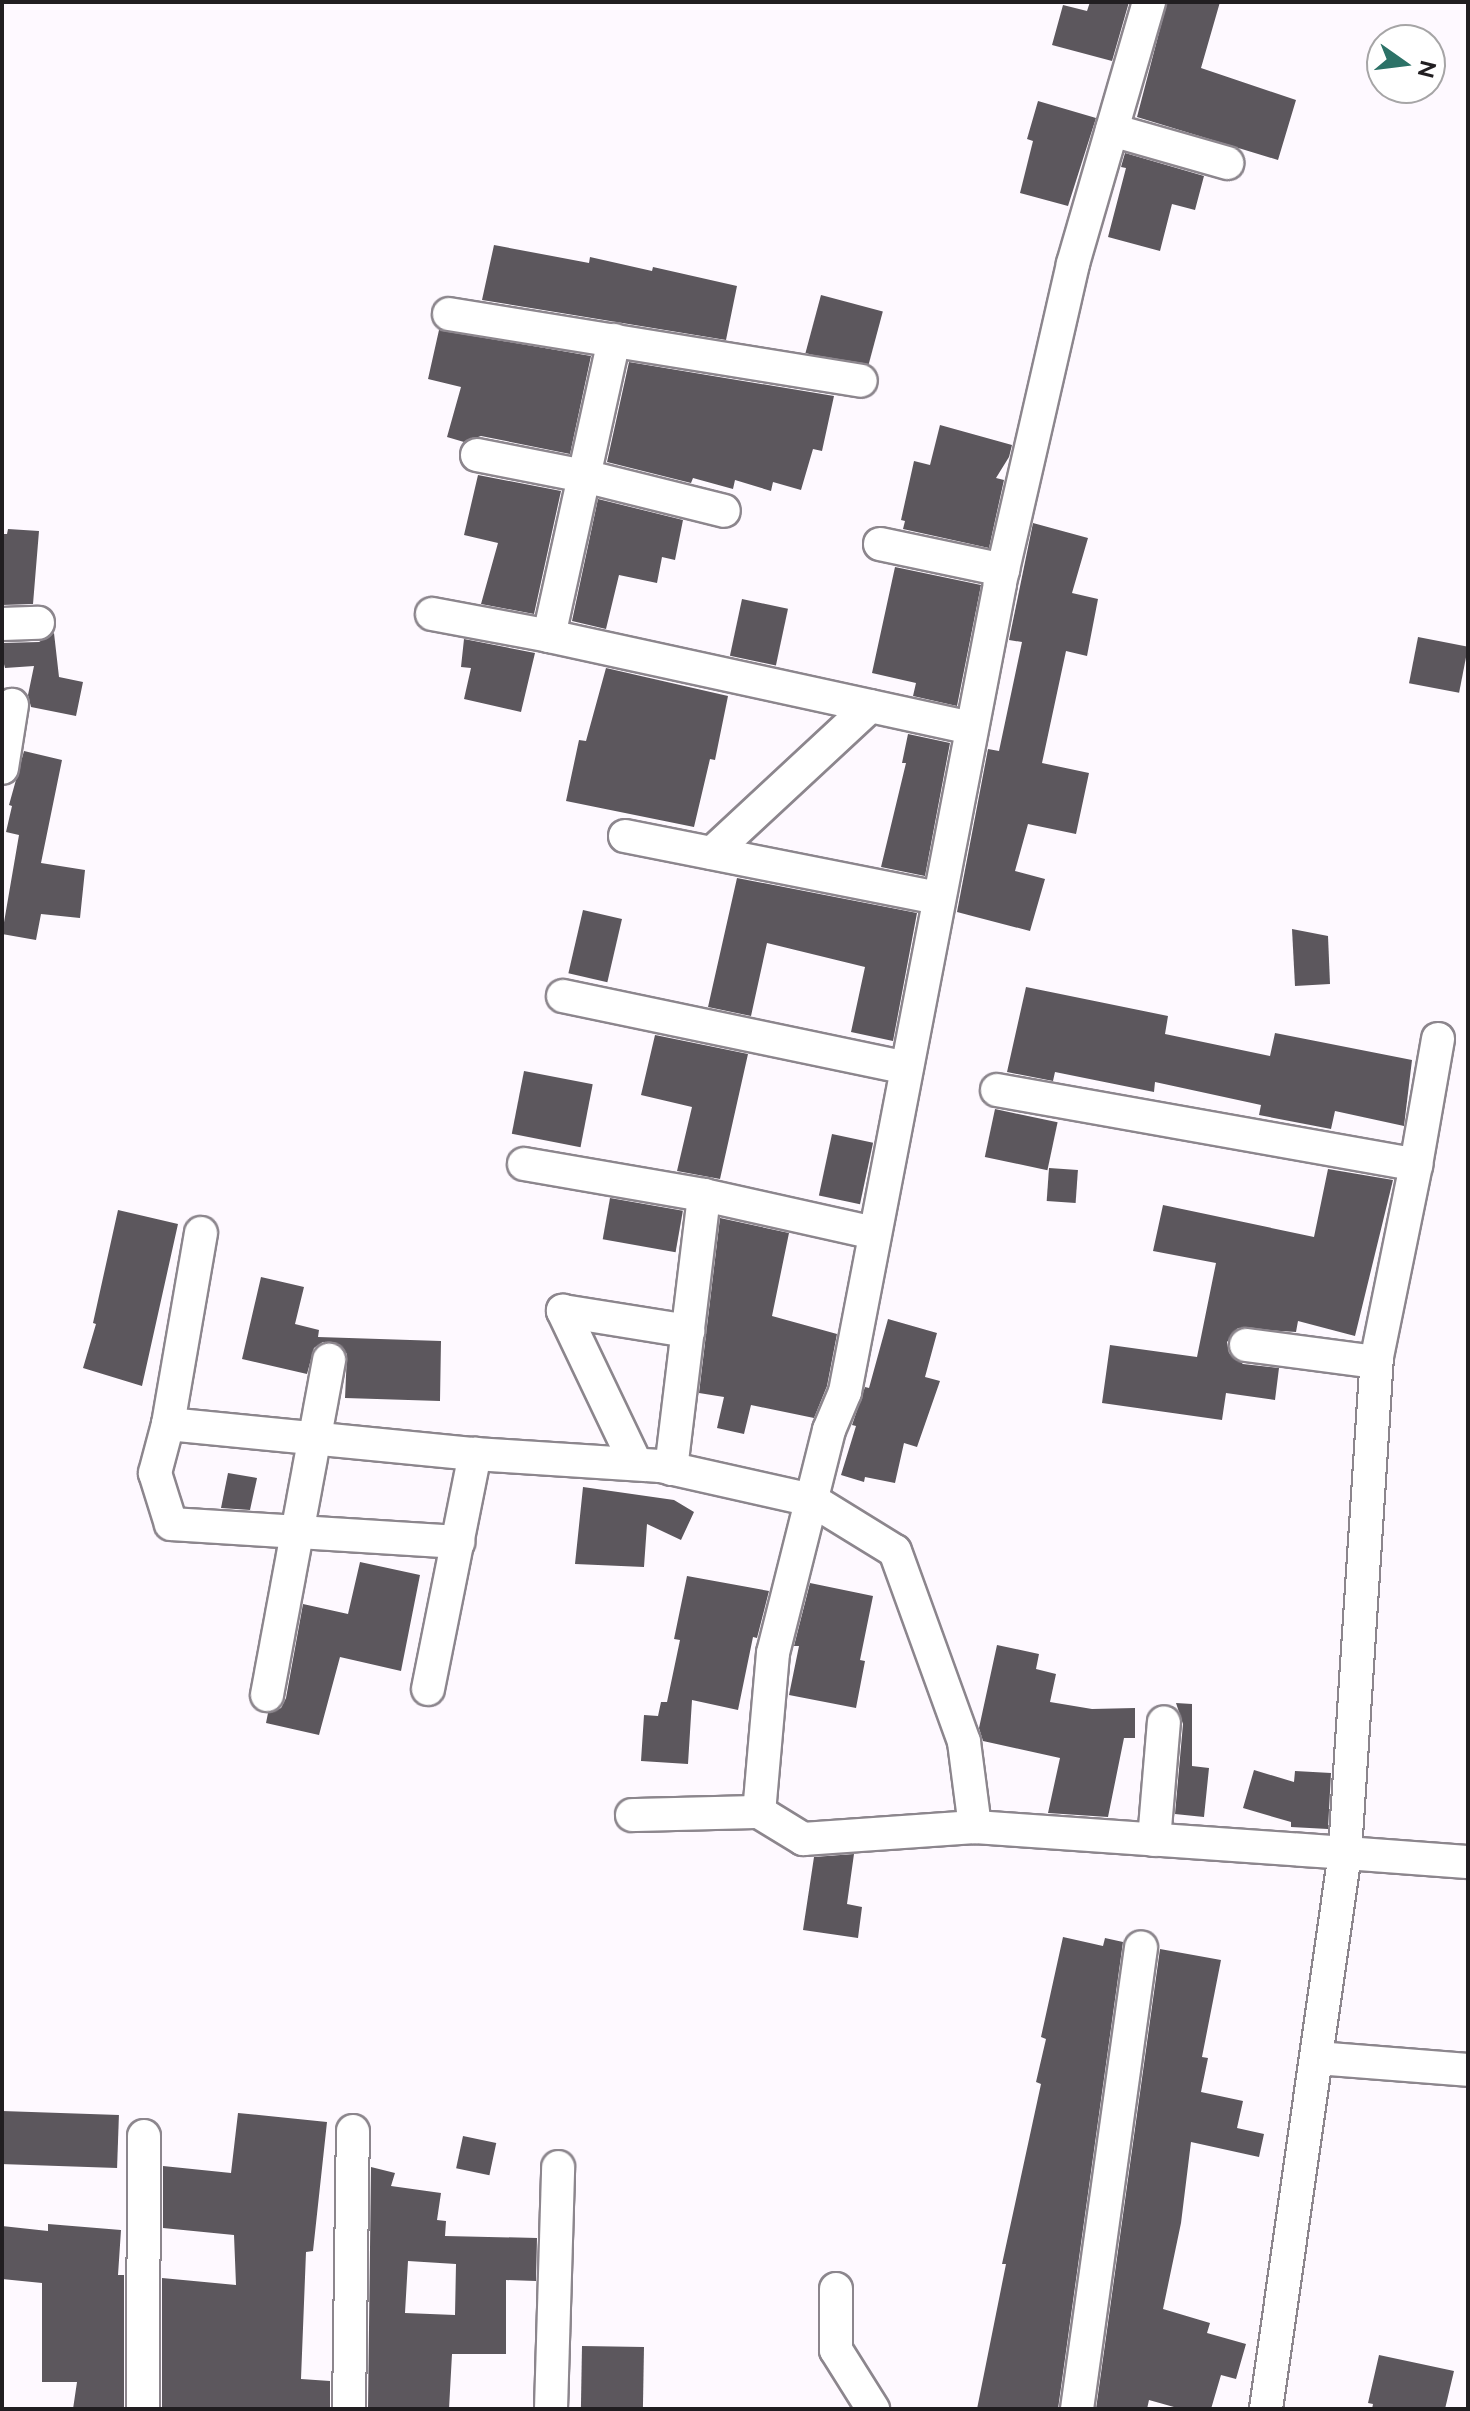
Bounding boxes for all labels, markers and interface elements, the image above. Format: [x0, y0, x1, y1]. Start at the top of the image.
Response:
north arrow [1366, 24, 1446, 104]
text: N [1413, 58, 1442, 81]

